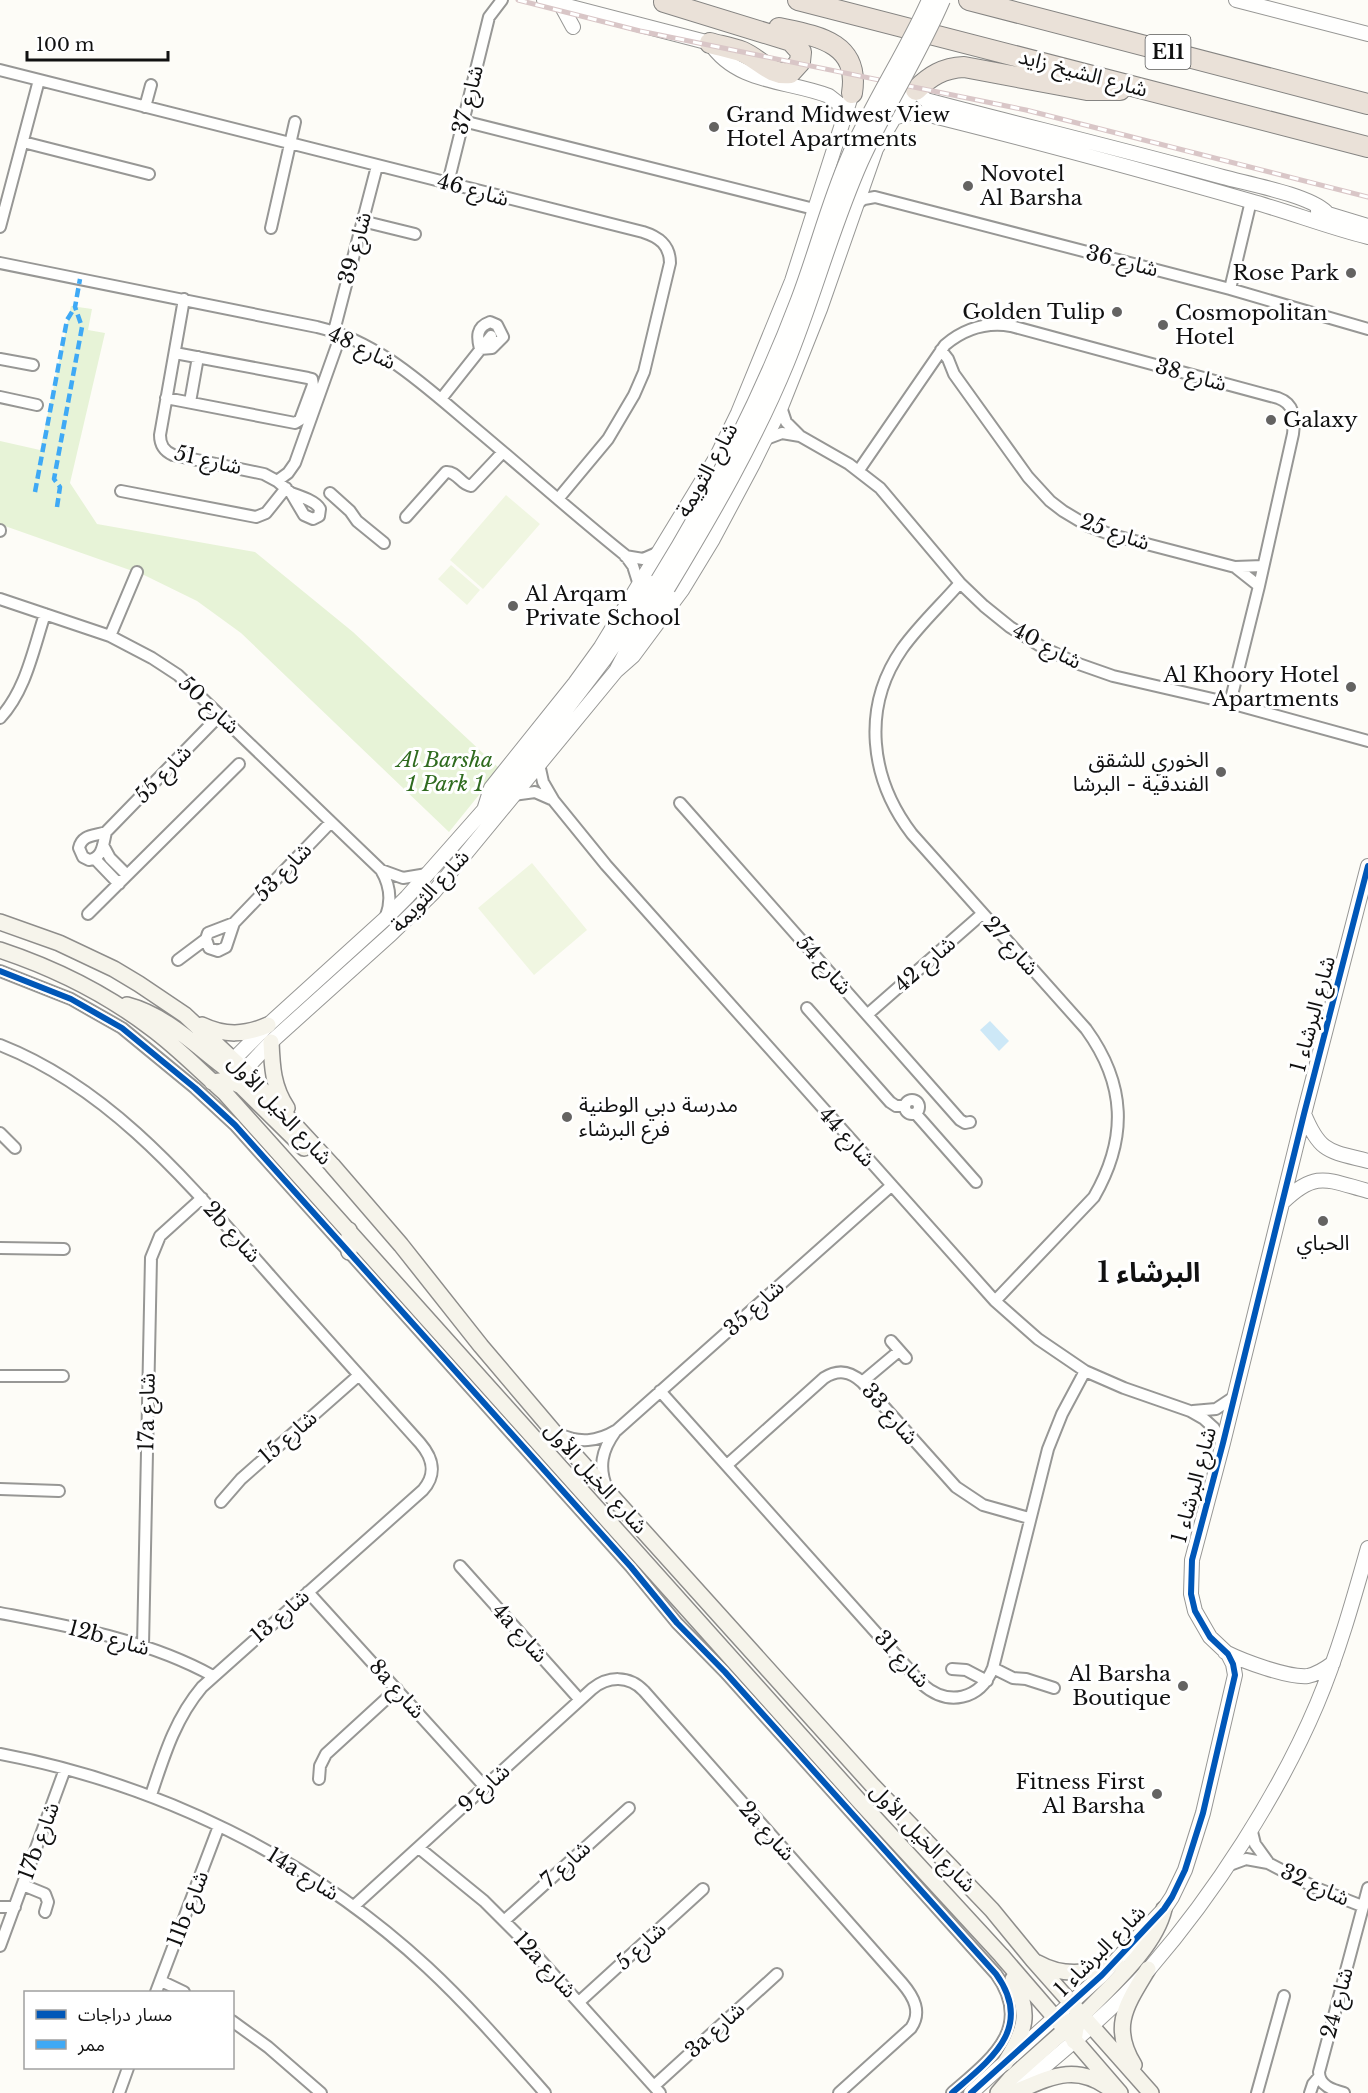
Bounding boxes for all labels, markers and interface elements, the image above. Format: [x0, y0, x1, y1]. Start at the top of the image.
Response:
scale bar [27, 24, 168, 62]
text: 100 m [36, 34, 94, 56]
road number: E11 [1146, 35, 1190, 69]
street label: شارع الشيخ زايد [1015, 43, 1150, 105]
street label: شارع 37 [447, 63, 491, 138]
place label: Grand Midwest View Hotel Apartments [726, 102, 950, 152]
marker: Grand Midwest View Hotel Apartments [707, 120, 721, 134]
place label: Novotel Al Barsha [979, 161, 1083, 211]
street label: شارع 46 [434, 168, 512, 214]
marker: Novotel Al Barsha [961, 179, 975, 193]
street label: شارع 39 [333, 209, 379, 287]
street label: شارع 36 [1083, 240, 1161, 284]
place label: Rose Park [1233, 260, 1339, 286]
marker: Rose Park [1344, 266, 1358, 280]
place label: Golden Tulip [962, 299, 1105, 325]
place label: Cosmopolitan Hotel [1175, 300, 1327, 350]
marker: Golden Tulip [1110, 305, 1124, 319]
marker: Cosmopolitan Hotel [1156, 318, 1170, 332]
street label: شارع 48 [323, 321, 400, 377]
street label: شارع 38 [1152, 353, 1229, 399]
place label: Galaxy [1283, 407, 1358, 433]
marker: Galaxy [1264, 413, 1278, 427]
street label: شارع الثويمة [670, 418, 745, 523]
street label: شارع 51 [171, 440, 244, 482]
street label: شارع 25 [1076, 508, 1153, 558]
place label: Al Arqam Private School [524, 581, 680, 631]
marker: Al Arqam Private School [506, 599, 520, 613]
street label: شارع 40 [1007, 617, 1086, 677]
place label: Al Khoory Hotel Apartments [1162, 662, 1339, 712]
street label: شارع 50 [172, 670, 245, 741]
marker: Al Khoory Hotel Apartments [1344, 680, 1358, 694]
street label: شارع 55 [129, 739, 198, 810]
park label: Al Barsha 1 Park 1 [394, 747, 493, 797]
place label: الخوري للشقق الفندقية - البرشا [1073, 747, 1209, 797]
marker: الخوري للشقق الفندقية - البرشا [1214, 765, 1228, 779]
street label: شارع 53 [249, 837, 319, 908]
street label: شارع الثويمة [385, 844, 476, 939]
street label: شارع 27 [976, 911, 1044, 982]
street label: شارع 54 [789, 930, 857, 1001]
street label: شارع 42 [889, 931, 962, 999]
street label: شارع البرشاء 1 [1285, 953, 1343, 1075]
street label: شارع الخيل الأول [221, 1050, 338, 1172]
place label: مدرسة دبي الوطنية فرع البرشاء [579, 1092, 738, 1144]
street label: شارع 44 [812, 1102, 881, 1174]
marker: مدرسة دبي الوطنية فرع البرشاء [560, 1110, 574, 1124]
street label: 2b شارع [196, 1196, 266, 1269]
marker: الحباي [1316, 1214, 1330, 1228]
place label: الحباي [1296, 1230, 1350, 1259]
district label: البرشاء 1 [1098, 1256, 1201, 1289]
street label: شارع 35 [719, 1274, 791, 1343]
street label: 17a شارع [133, 1373, 163, 1451]
street label: شارع 33 [855, 1378, 924, 1451]
street label: شارع 15 [254, 1405, 324, 1471]
street label: شارع الخيل الأول [538, 1417, 653, 1540]
street label: شارع البرشاء 1 [1166, 1424, 1224, 1546]
street label: شارع 13 [245, 1583, 316, 1650]
street label: 4a شارع [485, 1598, 553, 1669]
street label: 12b شارع [65, 1615, 152, 1663]
street label: شارع 31 [867, 1625, 935, 1695]
street label: 8a شارع [362, 1654, 430, 1725]
place label: Al Barsha Boutique [1068, 1661, 1171, 1711]
marker: Al Barsha Boutique [1176, 1679, 1190, 1693]
street label: شارع 9 [453, 1758, 517, 1819]
place label: Fitness First Al Barsha [1016, 1769, 1145, 1819]
street label: شارع الخيل الأول [863, 1778, 981, 1899]
marker: Fitness First Al Barsha [1150, 1787, 1164, 1801]
street label: 2a شارع [732, 1796, 801, 1868]
street label: 17b شارع [13, 1799, 67, 1884]
street label: شارع 7 [536, 1835, 597, 1894]
street label: 14a شارع [261, 1842, 344, 1908]
street label: شارع 32 [1276, 1858, 1354, 1914]
street label: 11b شارع [162, 1867, 216, 1951]
street label: شارع البرشاء 1 [1049, 1900, 1153, 2004]
street label: شارع 5 [610, 1917, 673, 1977]
street label: 12a شارع [507, 1927, 582, 2005]
street label: شارع 24 [1315, 1965, 1361, 2042]
legend [24, 1991, 234, 2069]
street label: 3a شارع [680, 1996, 752, 2065]
text: مسار دراجات [78, 2004, 173, 2026]
text: ممر [77, 2034, 105, 2056]

